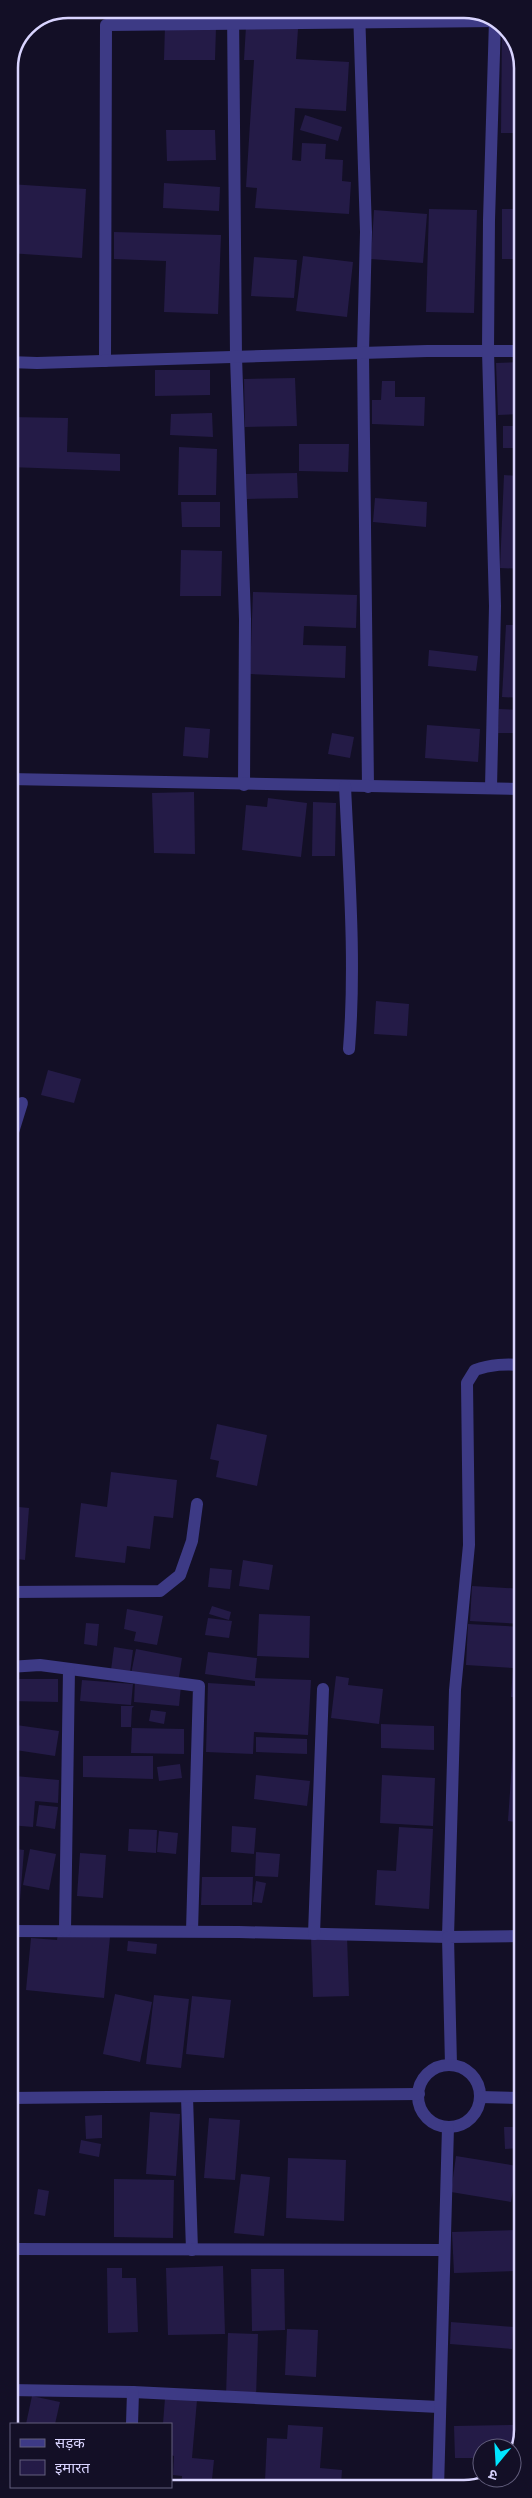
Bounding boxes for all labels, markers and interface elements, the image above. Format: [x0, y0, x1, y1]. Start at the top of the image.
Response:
legend [10, 2423, 172, 2488]
text: सड़क [55, 2434, 85, 2452]
north arrow [472, 2438, 522, 2488]
text: इमारत [55, 2459, 90, 2477]
text: उ [486, 2465, 500, 2484]

